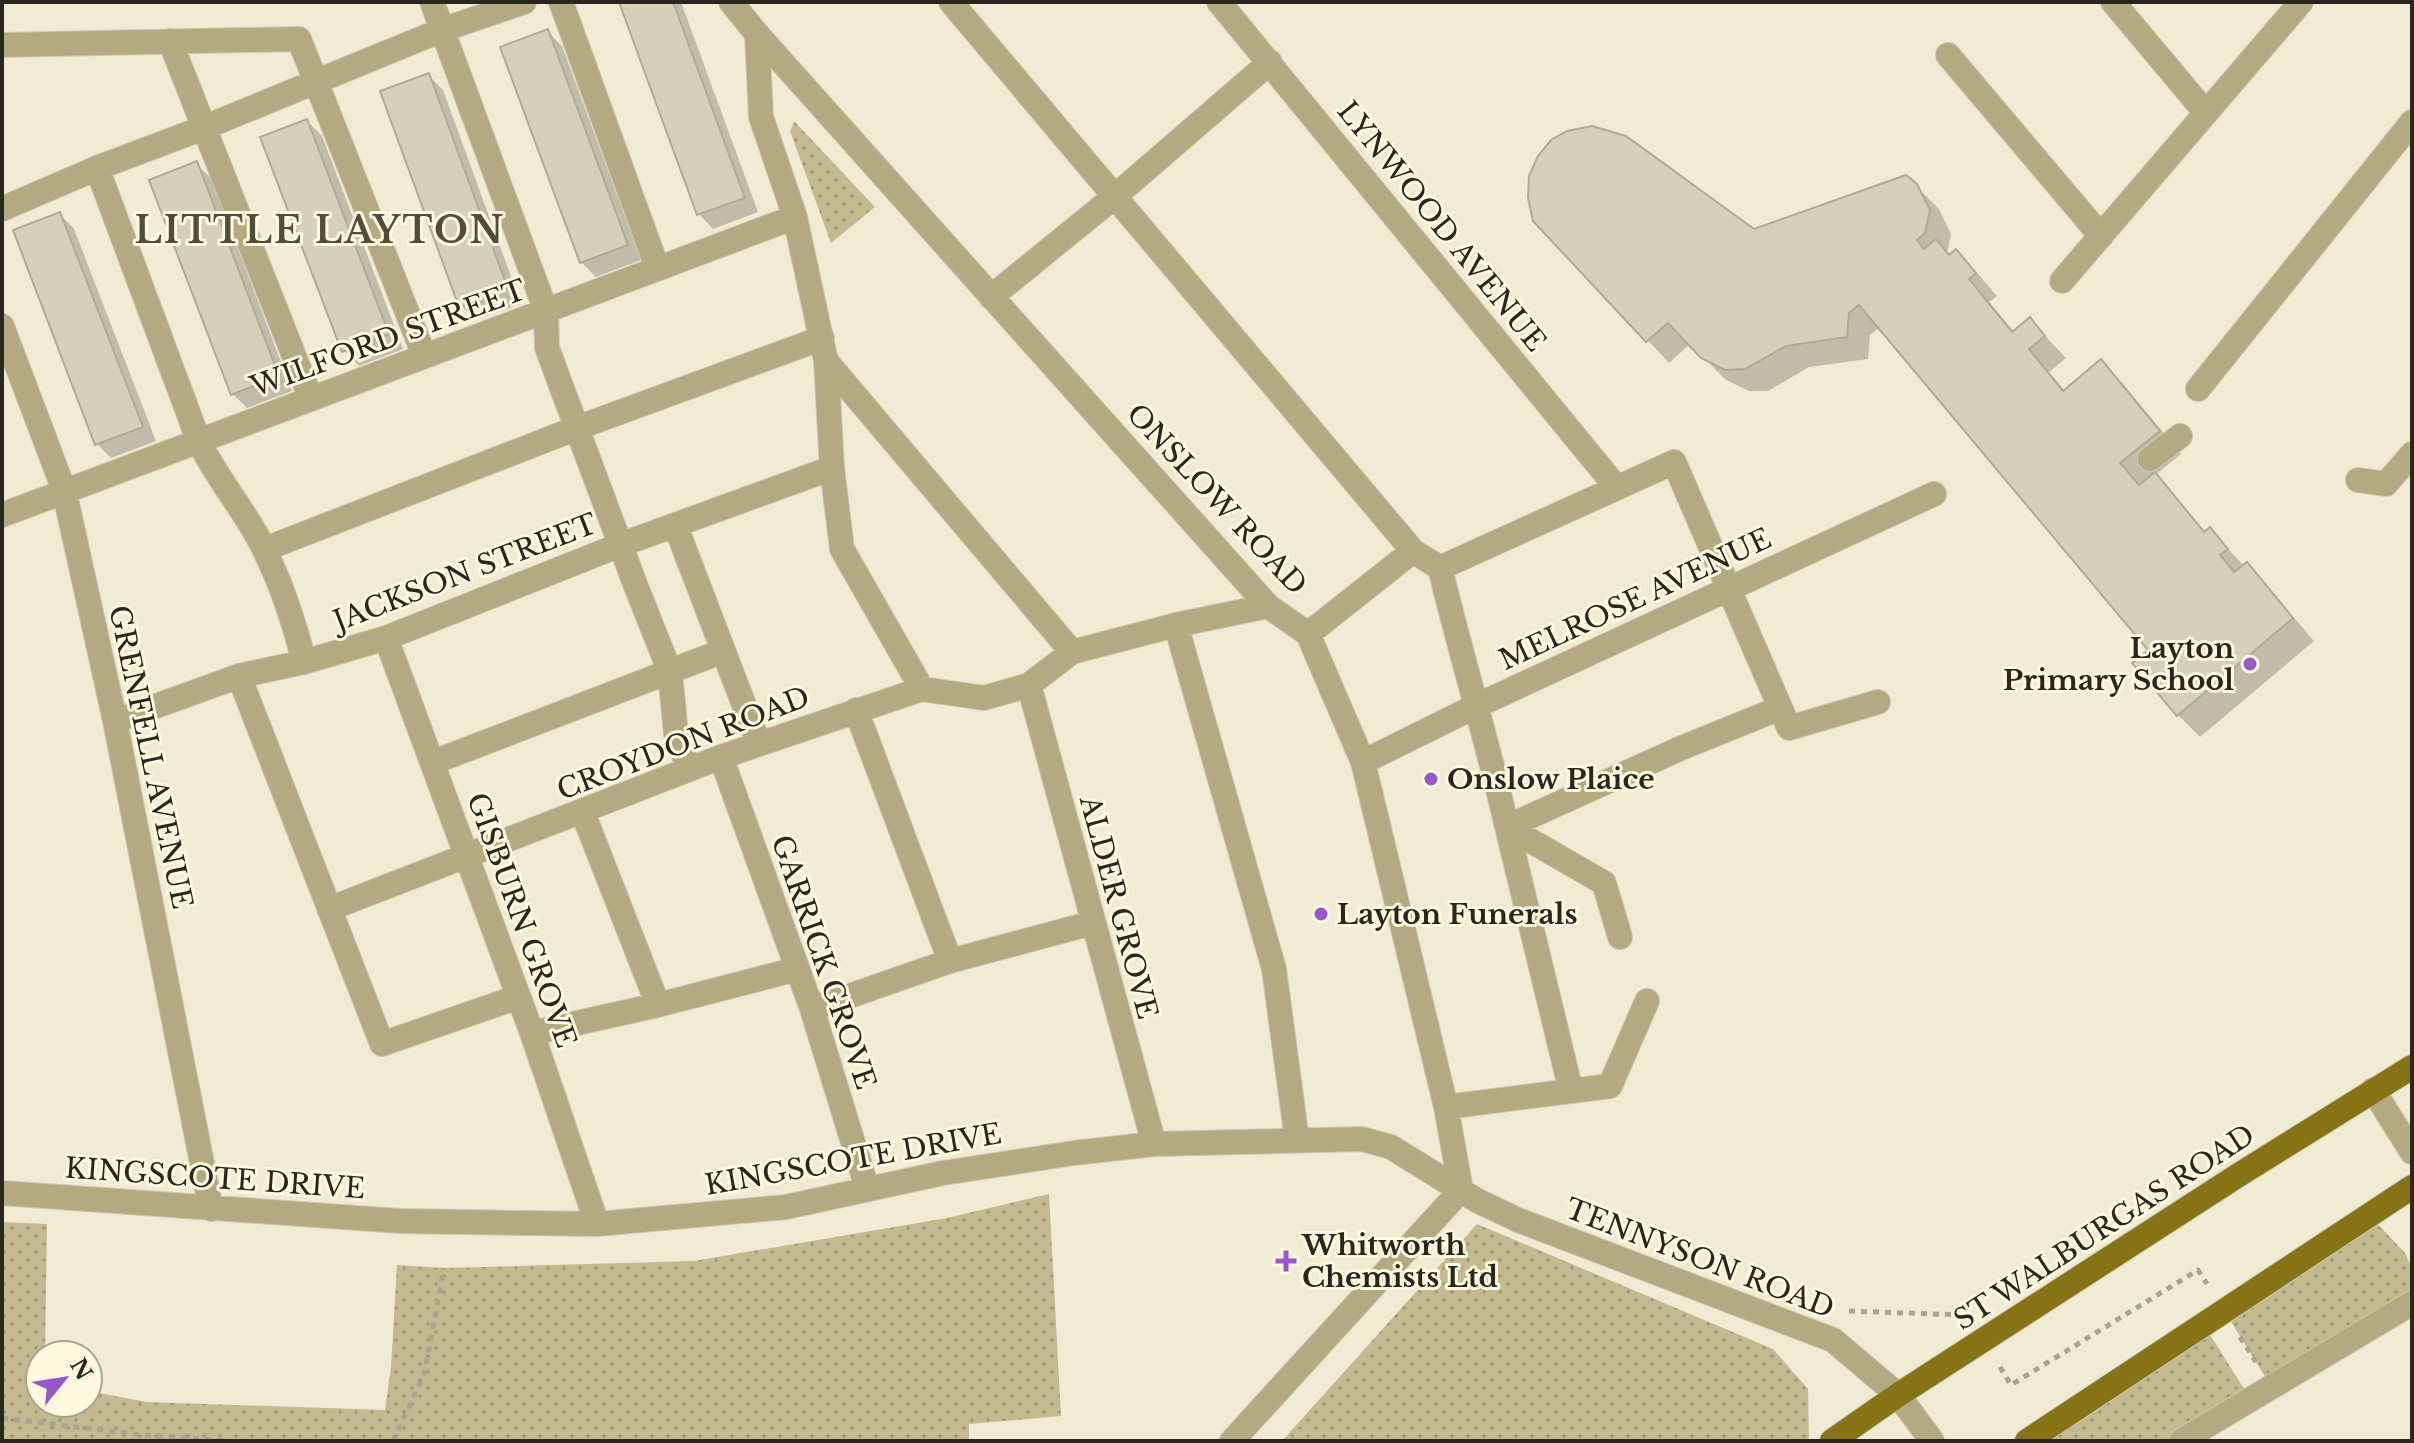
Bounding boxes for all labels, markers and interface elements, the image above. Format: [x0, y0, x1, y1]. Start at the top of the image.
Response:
street label: LYNWOOD AVENUE [1330, 94, 1553, 358]
district label: LITTLE LAYTON [135, 208, 505, 253]
street label: WILFORD STREET [245, 272, 531, 405]
street label: ONSLOW ROAD [1119, 397, 1314, 602]
street label: JACKSON STREET [325, 506, 602, 640]
street label: MELROSE AVENUE [1494, 521, 1777, 678]
street label: GRENFELL AVENUE [101, 602, 200, 912]
place label: Layton Primary School [2003, 631, 2234, 698]
marker: Layton Primary School [2241, 655, 2259, 673]
street label: CROYDON ROAD [552, 679, 814, 808]
place label: Onslow Plaice [1447, 762, 1655, 797]
marker: Onslow Plaice [1422, 770, 1440, 788]
street label: GISBURN GROVE [459, 788, 584, 1052]
street label: ALDER GROVE [1072, 791, 1165, 1023]
street label: GARRICK GROVE [764, 830, 883, 1094]
place label: Layton Funerals [1337, 897, 1578, 932]
marker: Layton Funerals [1312, 905, 1330, 923]
street label: KINGSCOTE DRIVE [702, 1116, 1004, 1203]
street label: ST WALBURGAS ROAD [1947, 1117, 2261, 1338]
street label: KINGSCOTE DRIVE [64, 1151, 366, 1206]
street label: TENNYSON ROAD [1561, 1191, 1839, 1326]
place label: Whitworth Chemists Ltd [1301, 1228, 1498, 1295]
marker: Whitworth Chemists Ltd [1277, 1252, 1295, 1270]
north arrow [24, 1339, 104, 1419]
text: N [64, 1354, 98, 1385]

